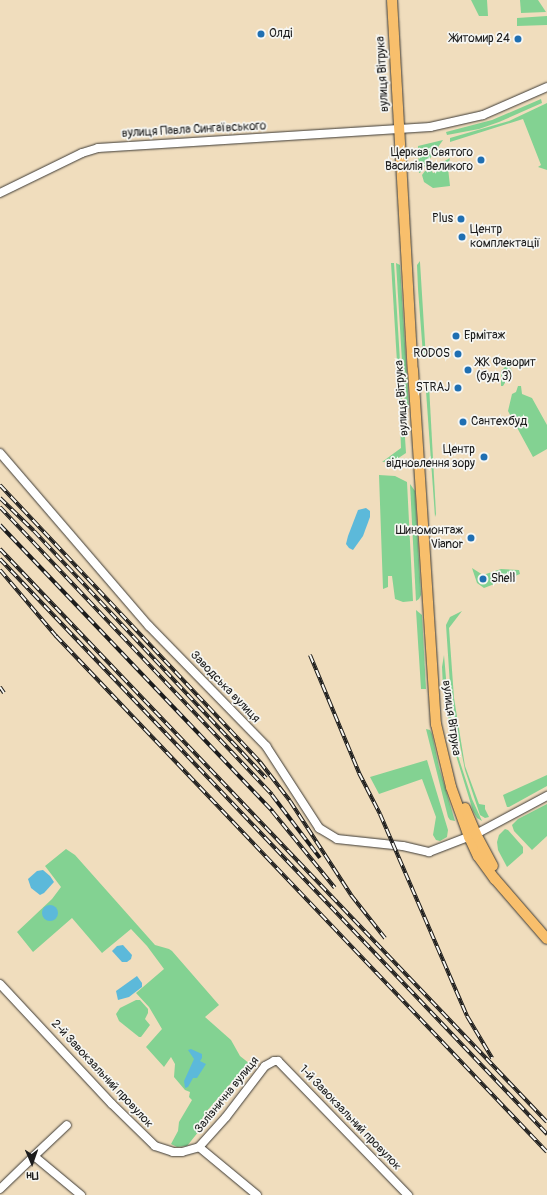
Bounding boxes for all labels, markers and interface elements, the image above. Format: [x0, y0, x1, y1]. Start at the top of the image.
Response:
place label: Олді [269, 27, 292, 41]
marker: Олді [256, 29, 266, 39]
place label: Житомир 24 [450, 32, 510, 46]
marker: Житомир 24 [513, 34, 523, 44]
street label: вулиця Вітрука [374, 36, 392, 112]
street label: вулиця Павла Сингаївського [121, 119, 267, 141]
place label: Церква Святого Василія Великого [385, 146, 473, 174]
marker: Церква Святого Василія Великого [476, 155, 486, 165]
place label: Plus [432, 212, 453, 226]
marker: Plus [456, 214, 466, 224]
place label: Центр комплектації [470, 223, 540, 251]
marker: Центр комплектації [457, 232, 467, 242]
place label: Ермітаж [464, 329, 505, 343]
marker: Ермітаж [451, 331, 461, 341]
place label: RODOS [413, 347, 450, 361]
marker: RODOS [453, 349, 463, 359]
place label: ЖК Фаворит (буд 3) [476, 356, 536, 384]
street label: вулиця Вітрука [392, 360, 412, 436]
marker: ЖК Фаворит (буд 3) [463, 365, 473, 375]
place label: STRAJ [416, 381, 450, 395]
marker: STRAJ [453, 383, 463, 393]
place label: Сантехбуд [471, 415, 527, 429]
marker: Сантехбуд [458, 417, 468, 427]
place label: Центр відновлення зору [386, 443, 475, 471]
marker: Центр відновлення зору [478, 451, 490, 463]
place label: Шиномонтаж Vianor [396, 524, 463, 552]
marker: Шиномонтаж Vianor [466, 533, 476, 543]
place label: Shell [491, 572, 515, 586]
marker: Shell [478, 574, 488, 584]
street label: Заводська вулиця [187, 648, 263, 726]
street label: вулиця Вітрука [439, 679, 463, 757]
street label: 2-й Завокзальний провулок [48, 1017, 156, 1131]
street label: Залізнична вулиця [192, 1054, 262, 1136]
street label: 1-й Завокзальний провулок [296, 1062, 404, 1174]
north arrow [12, 1143, 52, 1183]
text: Пн [26, 1169, 39, 1182]

